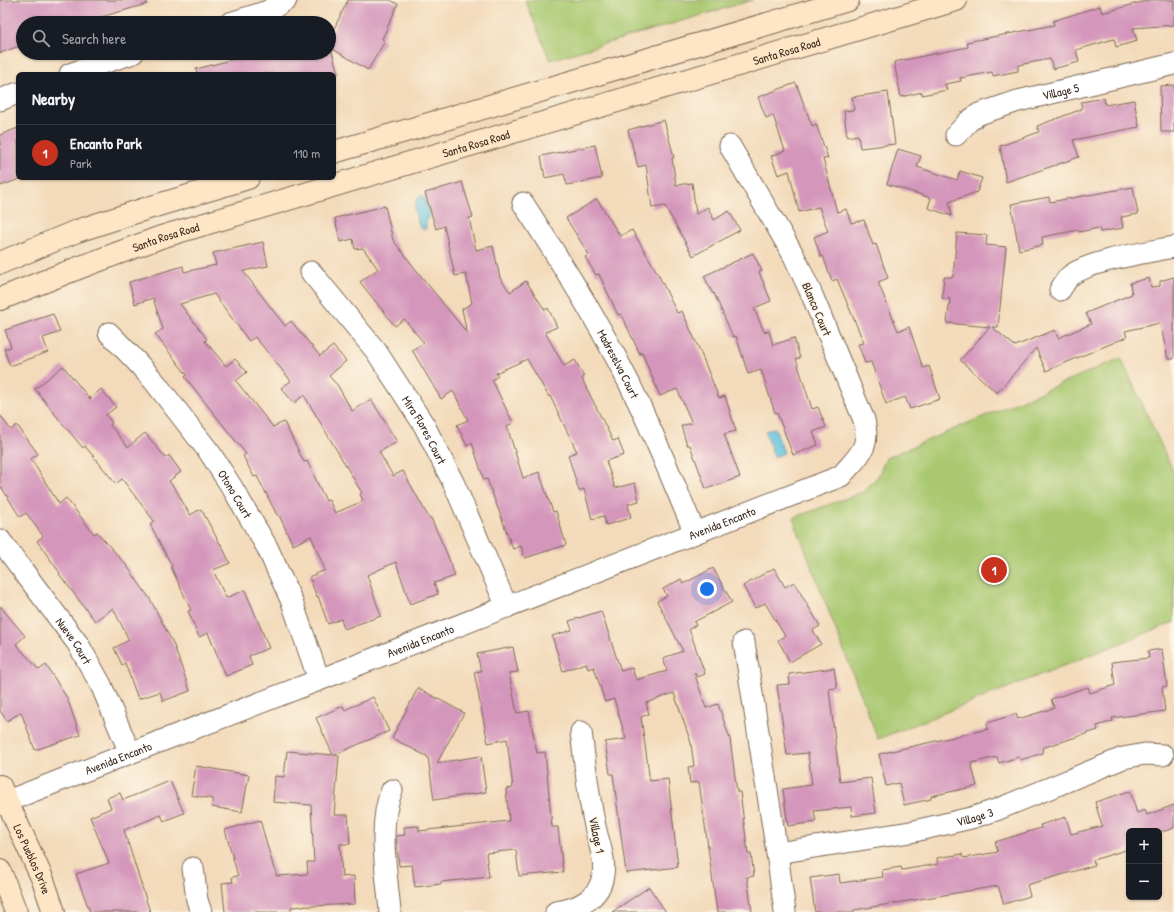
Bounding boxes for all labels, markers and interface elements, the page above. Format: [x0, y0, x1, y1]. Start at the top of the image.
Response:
search box [16, 16, 336, 60]
icon: search [30, 27, 52, 49]
text: Search here [62, 28, 126, 49]
street label: Santa Rosa Road [751, 32, 822, 69]
street label: Village 5 [1040, 78, 1081, 104]
text: Nearby [32, 87, 75, 110]
street label: Santa Rosa Road [440, 125, 512, 161]
text: Encanto Park [70, 133, 142, 154]
text: 1 [43, 144, 47, 162]
text: 110 m [293, 144, 320, 162]
text: Park [70, 154, 92, 172]
street label: Santa Rosa Road [130, 218, 201, 256]
street label: Blanco Court [798, 280, 836, 339]
street label: Madreselva Court [594, 326, 644, 402]
street label: Mira Flores Court [399, 392, 451, 468]
street label: Otono Court [214, 466, 257, 522]
street label: Avenida Encanto [686, 502, 758, 543]
pin: 1 [981, 555, 1007, 585]
your location [697, 579, 717, 599]
street label: Nueve Court [52, 614, 96, 668]
street label: Avenida Encanto [384, 620, 456, 661]
street label: Avenida Encanto [82, 737, 154, 778]
street label: Village 3 [954, 803, 995, 830]
street label: Village 1 [585, 815, 609, 855]
street label: Los Pueblos Drive [10, 821, 56, 896]
map controls [1126, 828, 1162, 900]
button: + [1126, 828, 1162, 864]
button: − [1126, 864, 1162, 900]

